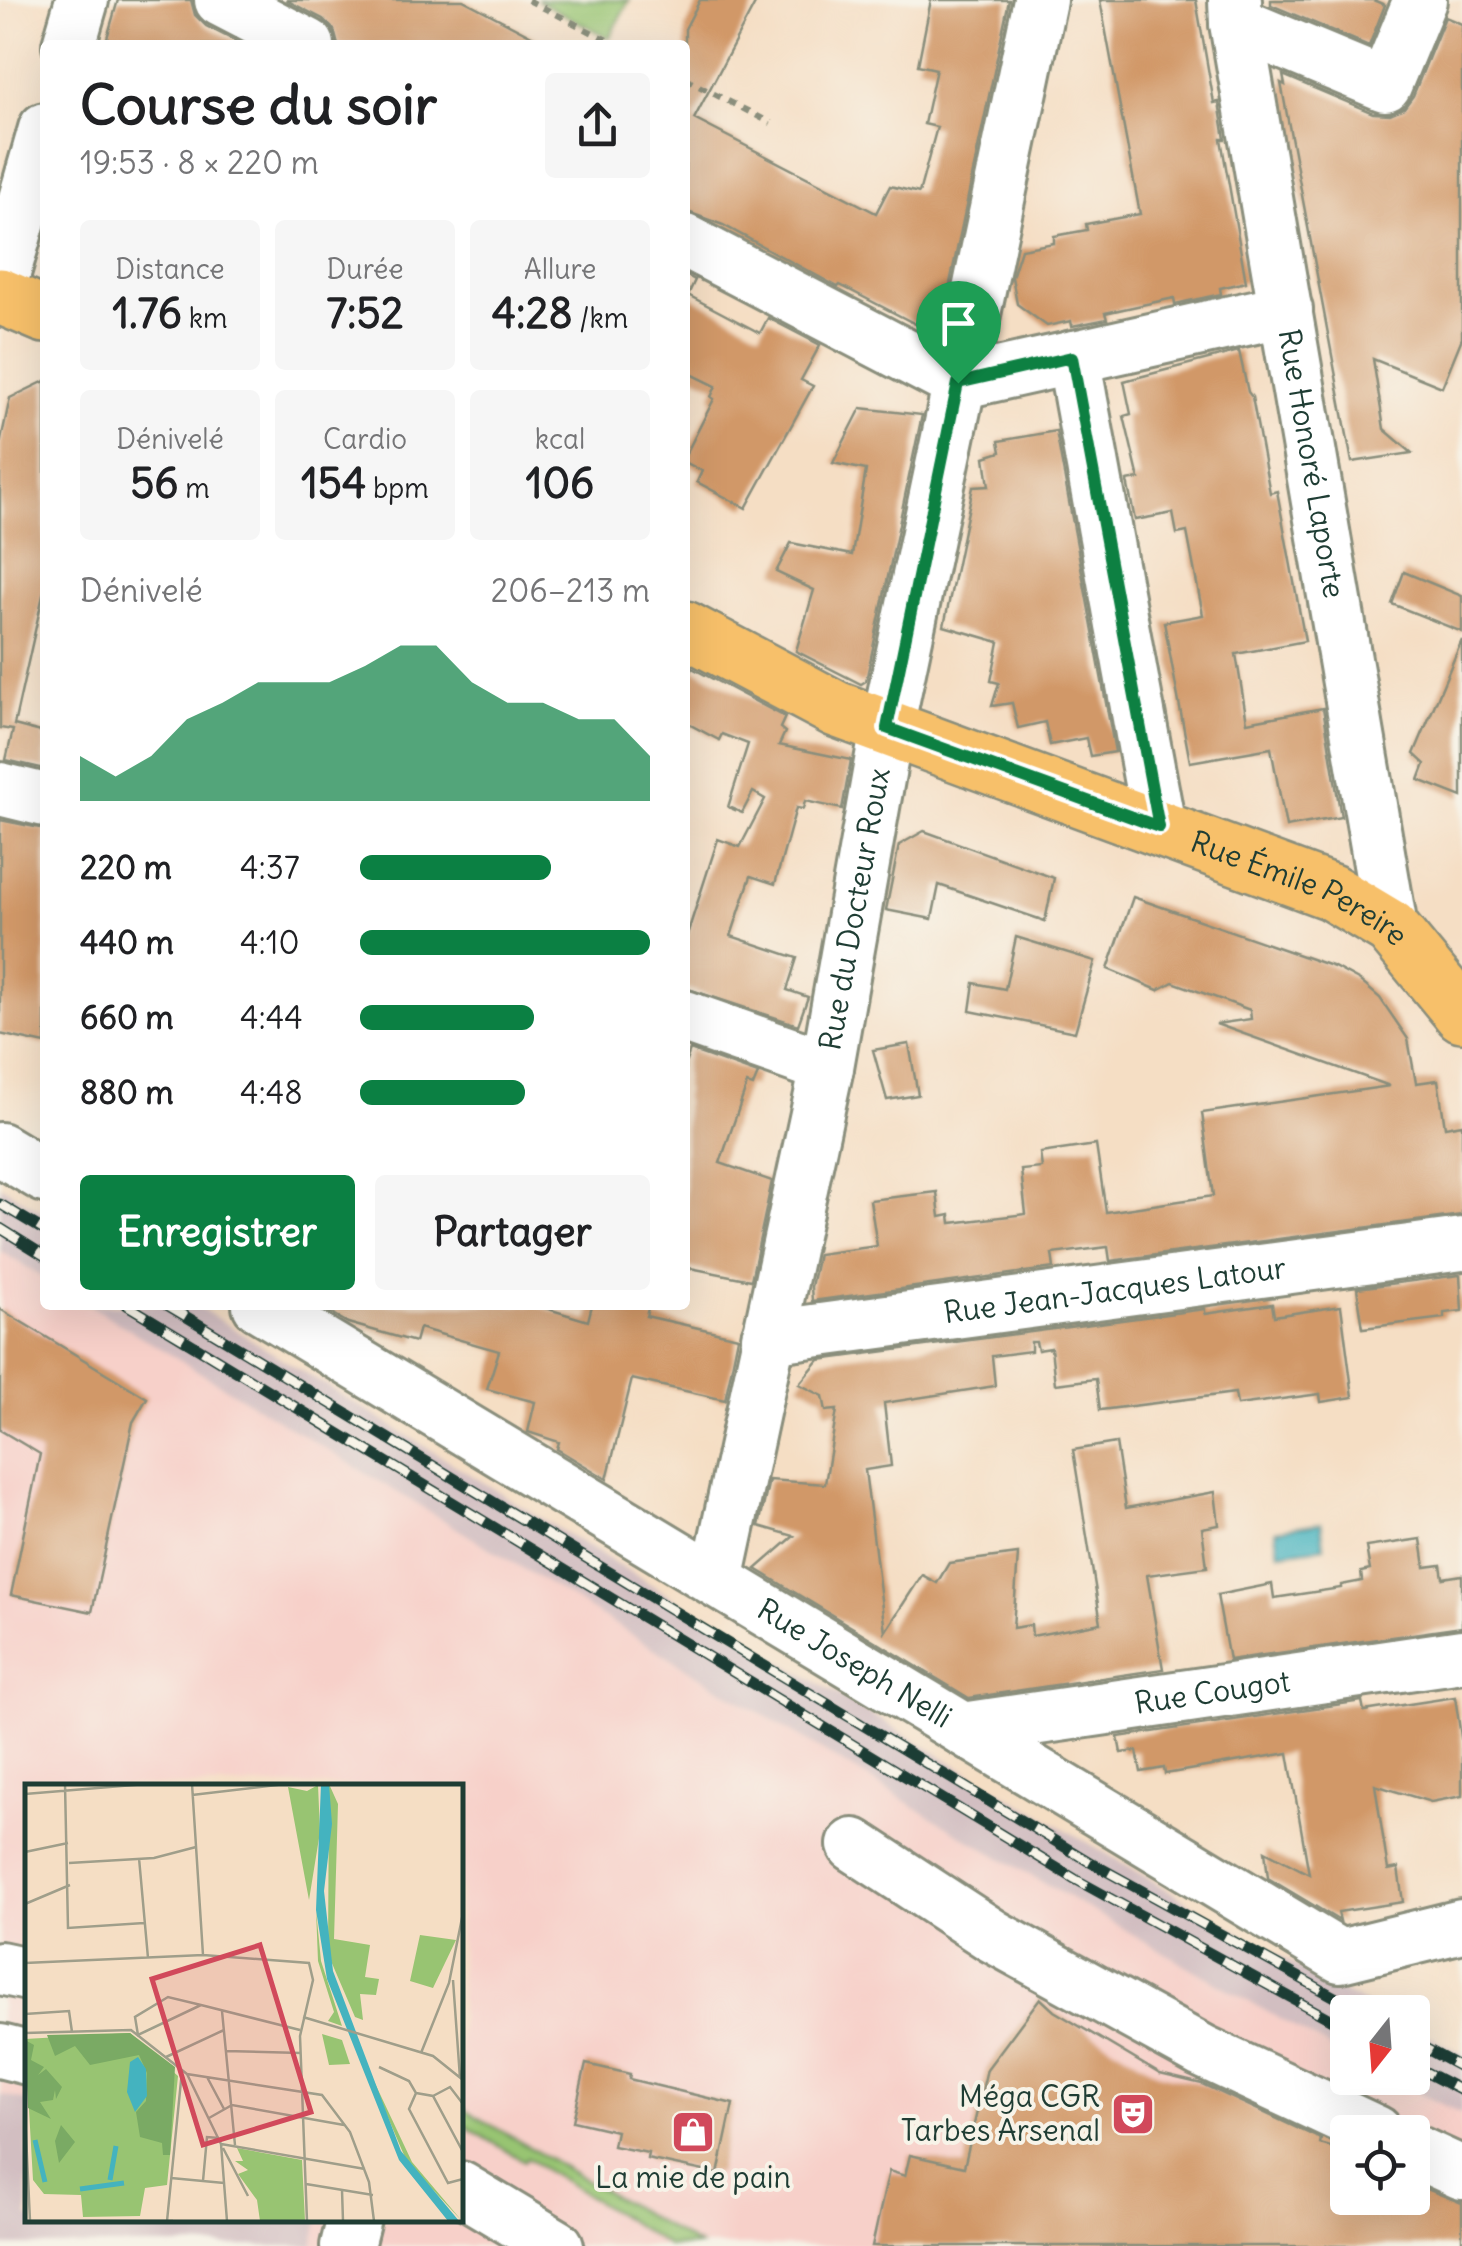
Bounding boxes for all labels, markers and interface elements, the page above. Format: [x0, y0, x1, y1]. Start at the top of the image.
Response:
text: Course du soir [80, 70, 437, 139]
button: share [545, 73, 650, 178]
text: 19:53 · 8 × 220 m [80, 142, 319, 183]
text: Distance [115, 251, 225, 287]
text: Durée [327, 251, 403, 287]
text: Allure [524, 251, 596, 287]
pin [916, 281, 1001, 384]
text: 1.76 [112, 287, 182, 339]
text: 7:52 [326, 287, 404, 339]
text: 4:28 [492, 287, 573, 339]
icon: arrive [931, 296, 986, 351]
text: km [182, 300, 228, 336]
text: /km [573, 300, 628, 336]
street label: Rue Honoré Laporte [1271, 326, 1354, 601]
text: Dénivelé [116, 421, 224, 457]
text: Cardio [323, 421, 407, 457]
text: kcal [535, 421, 585, 457]
text: 56 [130, 457, 179, 509]
text: 154 [301, 457, 366, 509]
text: 106 [526, 457, 594, 509]
text: m [179, 470, 210, 506]
text: bpm [366, 470, 429, 506]
text: Dénivelé [80, 570, 203, 611]
text: 206–213 m [491, 570, 650, 611]
street label: Rue du Docteur Roux [810, 764, 898, 1053]
street label: Rue Émile Pereire [1186, 822, 1417, 952]
text: 220 m [80, 847, 172, 888]
text: 4:37 [240, 847, 300, 888]
text: 440 m [80, 922, 174, 963]
text: 4:10 [240, 922, 300, 963]
text: 660 m [80, 997, 174, 1038]
text: 4:44 [240, 997, 303, 1038]
text: 880 m [80, 1072, 174, 1113]
text: 4:48 [240, 1072, 303, 1113]
button: Enregistrer [80, 1175, 355, 1290]
button: Partager [375, 1175, 650, 1290]
street label: Rue Jean-Jacques Latour [941, 1248, 1288, 1331]
street label: Rue Joseph Nelli [751, 1590, 959, 1736]
street label: Rue Cougot [1132, 1661, 1293, 1722]
inset map [25, 1784, 462, 2221]
north arrow [1330, 1995, 1430, 2095]
map controls [1330, 1995, 1430, 2215]
place label: Méga CGR Tarbes Arsenal [901, 2077, 1100, 2149]
theatre icon: Méga CGR Tarbes Arsenal [1110, 2091, 1156, 2137]
shop icon: La mie de pain [670, 2109, 716, 2155]
button: locate [1330, 2115, 1430, 2215]
place label: La mie de pain [595, 2158, 791, 2196]

